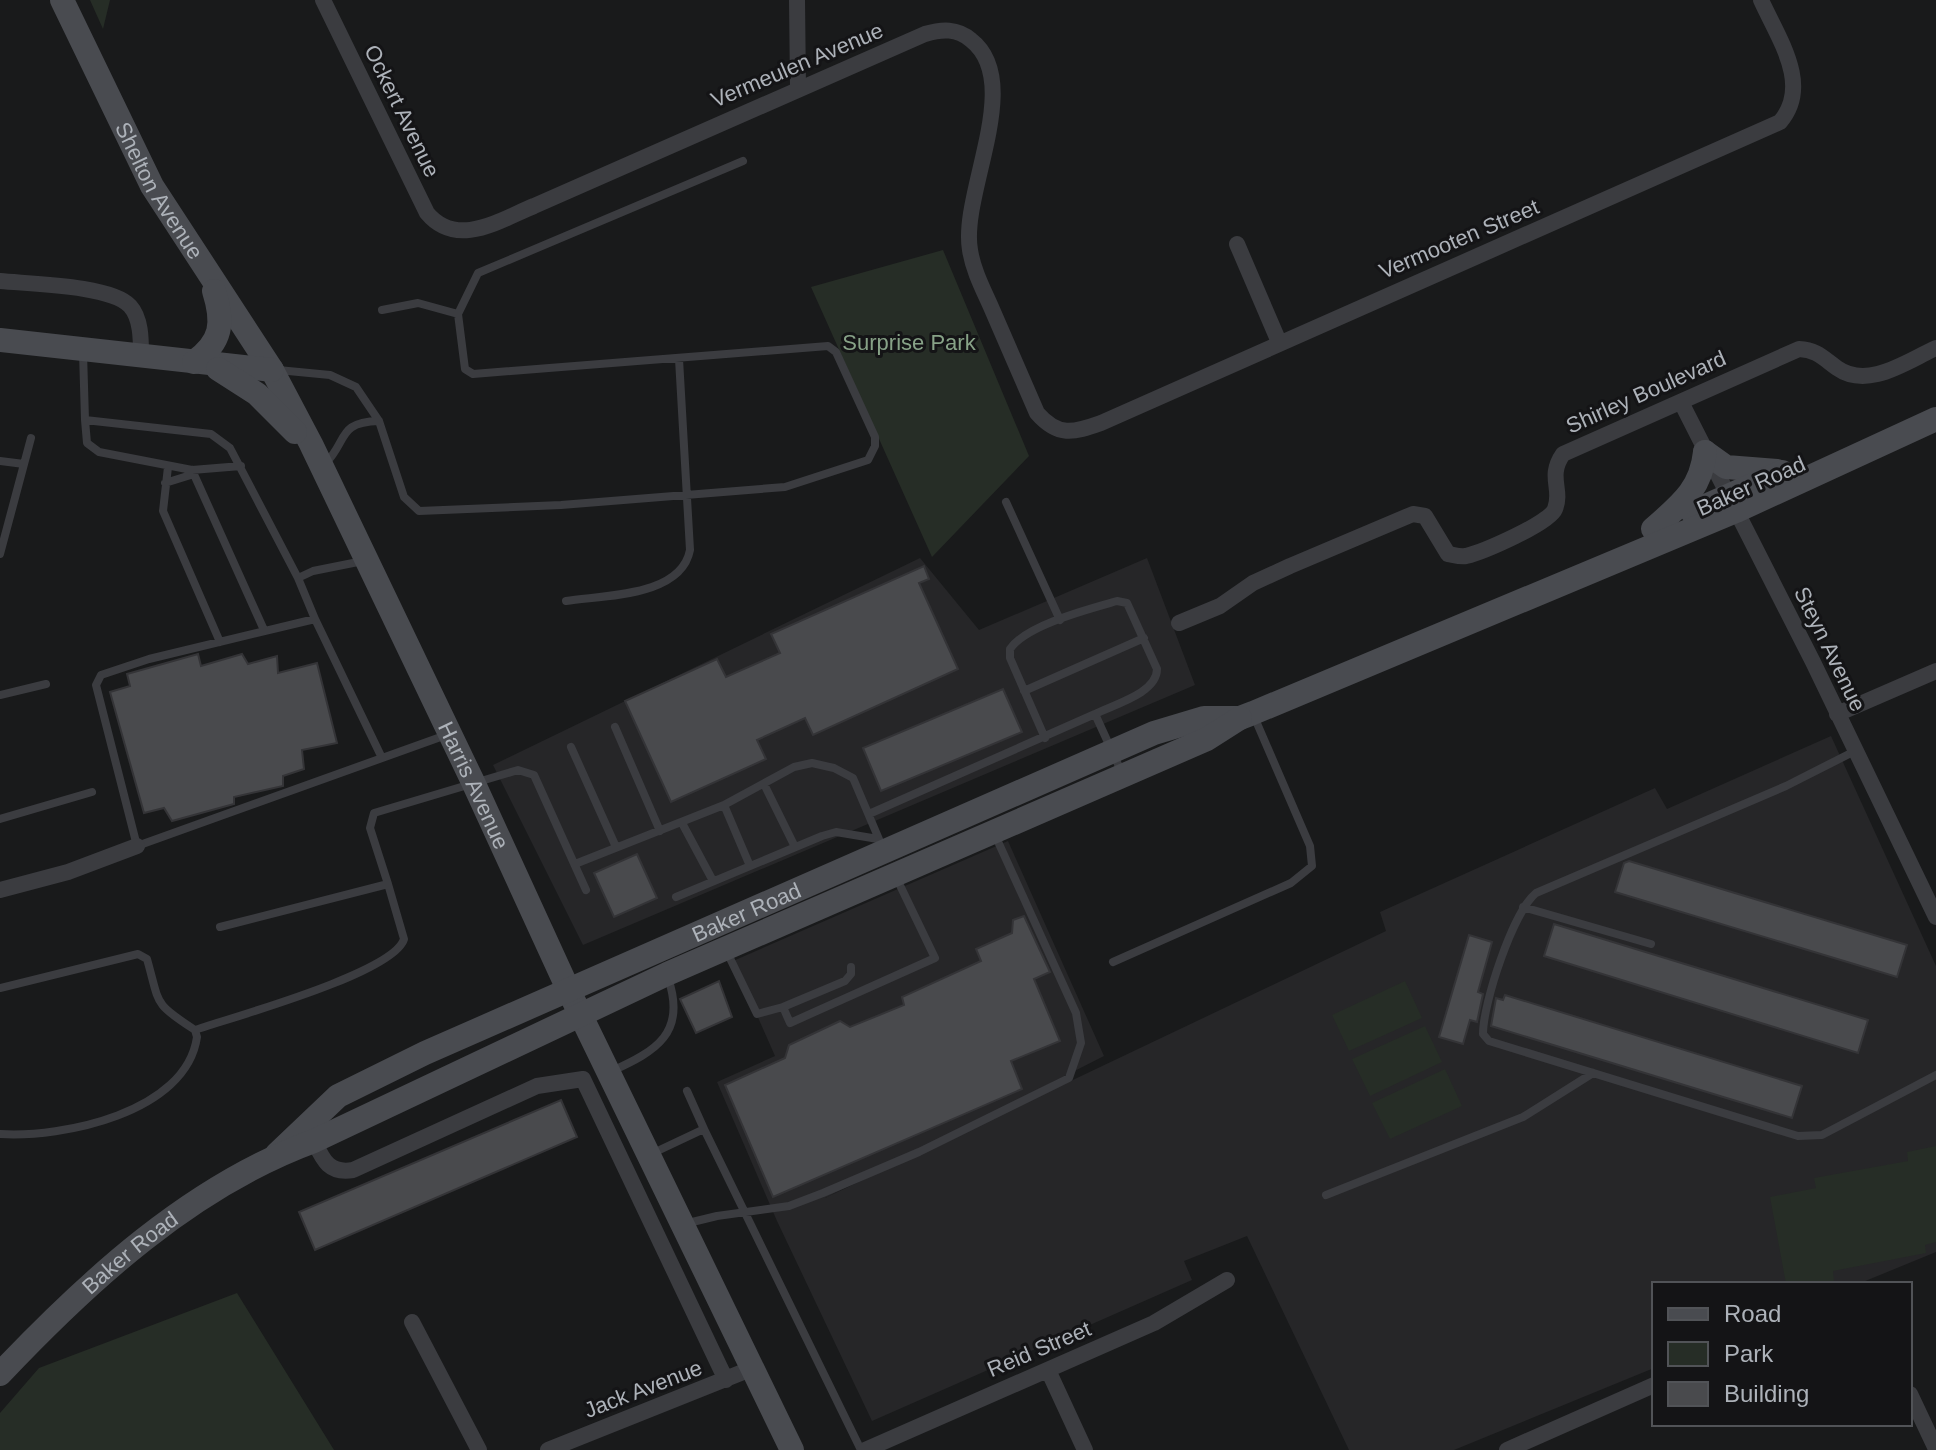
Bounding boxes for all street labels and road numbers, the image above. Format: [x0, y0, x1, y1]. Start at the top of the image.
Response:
street label: Vermeulen Avenue [707, 17, 887, 113]
street label: Ockert Avenue [359, 41, 445, 181]
street label: Shelton Avenue [110, 118, 209, 263]
street label: Vermooten Street [1375, 194, 1543, 284]
street label: Shirley Boulevard [1562, 346, 1730, 438]
street label: Baker Road [1693, 451, 1809, 521]
street label: Steyn Avenue [1789, 583, 1871, 715]
street label: Harris Avenue [433, 717, 515, 853]
street label: Baker Road [688, 877, 804, 947]
street label: Baker Road [77, 1206, 182, 1299]
street label: Reid Street [983, 1316, 1095, 1382]
street label: Jack Avenue [580, 1355, 706, 1423]

